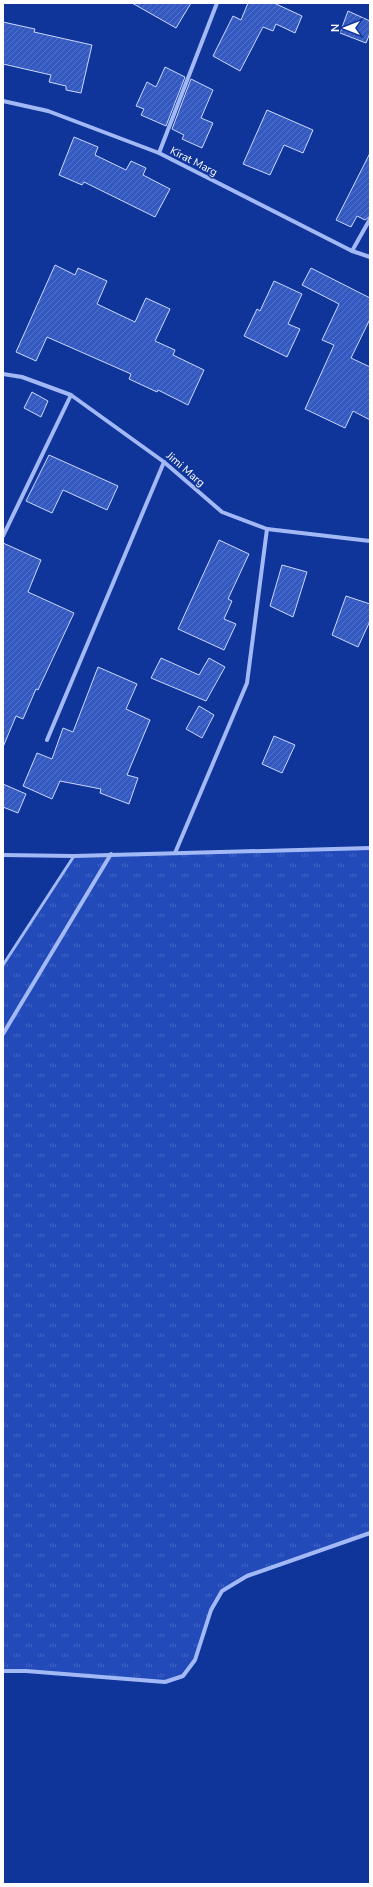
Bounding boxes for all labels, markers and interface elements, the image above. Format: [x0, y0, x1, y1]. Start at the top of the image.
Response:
north arrow [325, 8, 365, 48]
text: N [328, 24, 343, 32]
street label: Kirat Marg [167, 143, 220, 180]
street label: Jimi Marg [162, 448, 208, 490]

